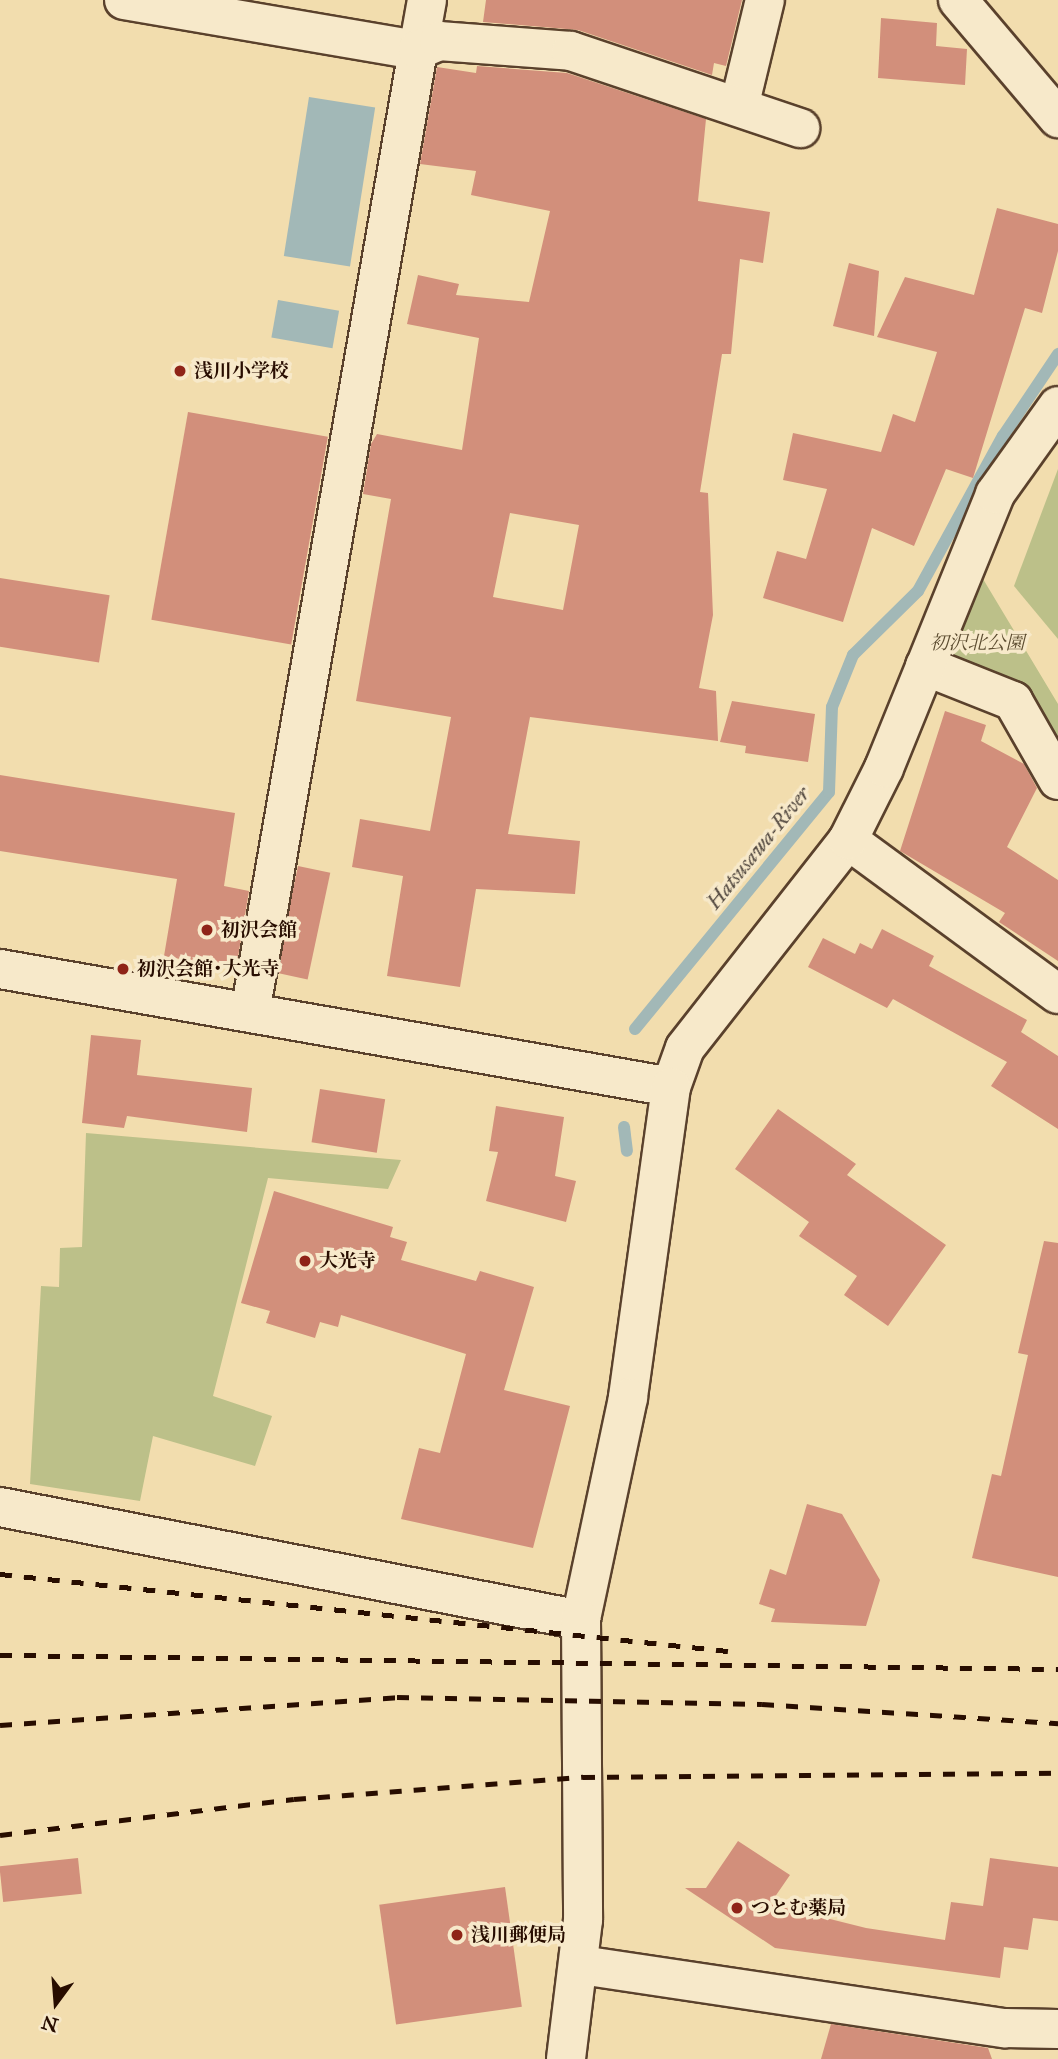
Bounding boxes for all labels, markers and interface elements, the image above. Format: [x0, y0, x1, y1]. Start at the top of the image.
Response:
place label: 浅川小学校 [194, 360, 289, 382]
marker: 浅川小学校 [172, 363, 188, 379]
park label: 初沢北公園 [930, 632, 1024, 654]
water label: Hatsusawa-River [701, 782, 815, 914]
place label: 初沢会館 [221, 919, 297, 941]
marker: 初沢会館 [199, 922, 215, 938]
place label: 初沢会館･大光寺 [137, 958, 279, 980]
marker: 初沢会館･大光寺 [115, 961, 131, 977]
place label: 大光寺 [319, 1250, 376, 1272]
marker: 大光寺 [297, 1253, 313, 1269]
place label: つとむ薬局 [751, 1897, 846, 1919]
marker: つとむ薬局 [729, 1900, 745, 1916]
place label: 浅川郵便局 [471, 1924, 566, 1946]
marker: 浅川郵便局 [449, 1927, 465, 1943]
north arrow [21, 1968, 91, 2038]
text: N [39, 2010, 61, 2037]

